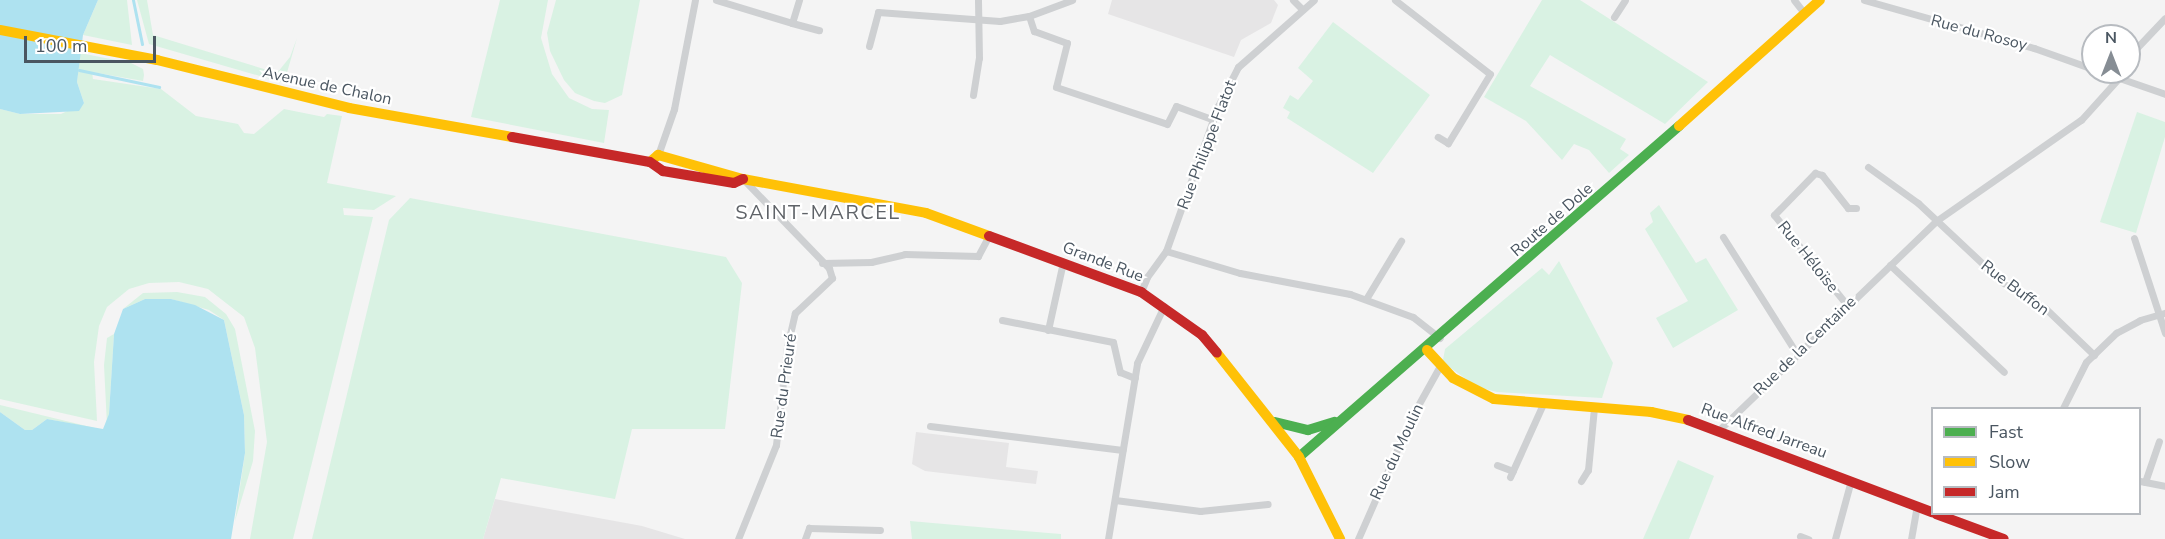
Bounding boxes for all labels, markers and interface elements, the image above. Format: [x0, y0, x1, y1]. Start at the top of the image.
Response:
street label: Rue du Rosoy [1929, 11, 2029, 55]
scale bar [27, 24, 159, 62]
north arrow [2081, 24, 2141, 84]
text: N [2105, 27, 2117, 49]
text: 100 m [35, 34, 87, 58]
street label: Avenue de Chalon [261, 63, 393, 109]
street label: Rue Philippe Flatot [1174, 78, 1240, 212]
street label: Route de Dole [1507, 179, 1597, 261]
district label: SAINT-MARCEL [735, 200, 901, 224]
street label: Rue Héloïse [1773, 217, 1843, 297]
street label: Grande Rue [1060, 238, 1146, 286]
street label: Rue Buffon [1977, 256, 2053, 320]
street label: Rue de la Centaine [1750, 292, 1860, 400]
street label: Rue du Prieuré [767, 332, 801, 440]
street label: Rue Alfred Jarreau [1698, 399, 1830, 463]
street label: Rue du Moulin [1366, 401, 1428, 503]
legend [1931, 407, 2141, 515]
text: Fast [1989, 420, 2023, 444]
text: Slow [1989, 450, 2030, 474]
text: Jam [1989, 480, 2020, 504]

